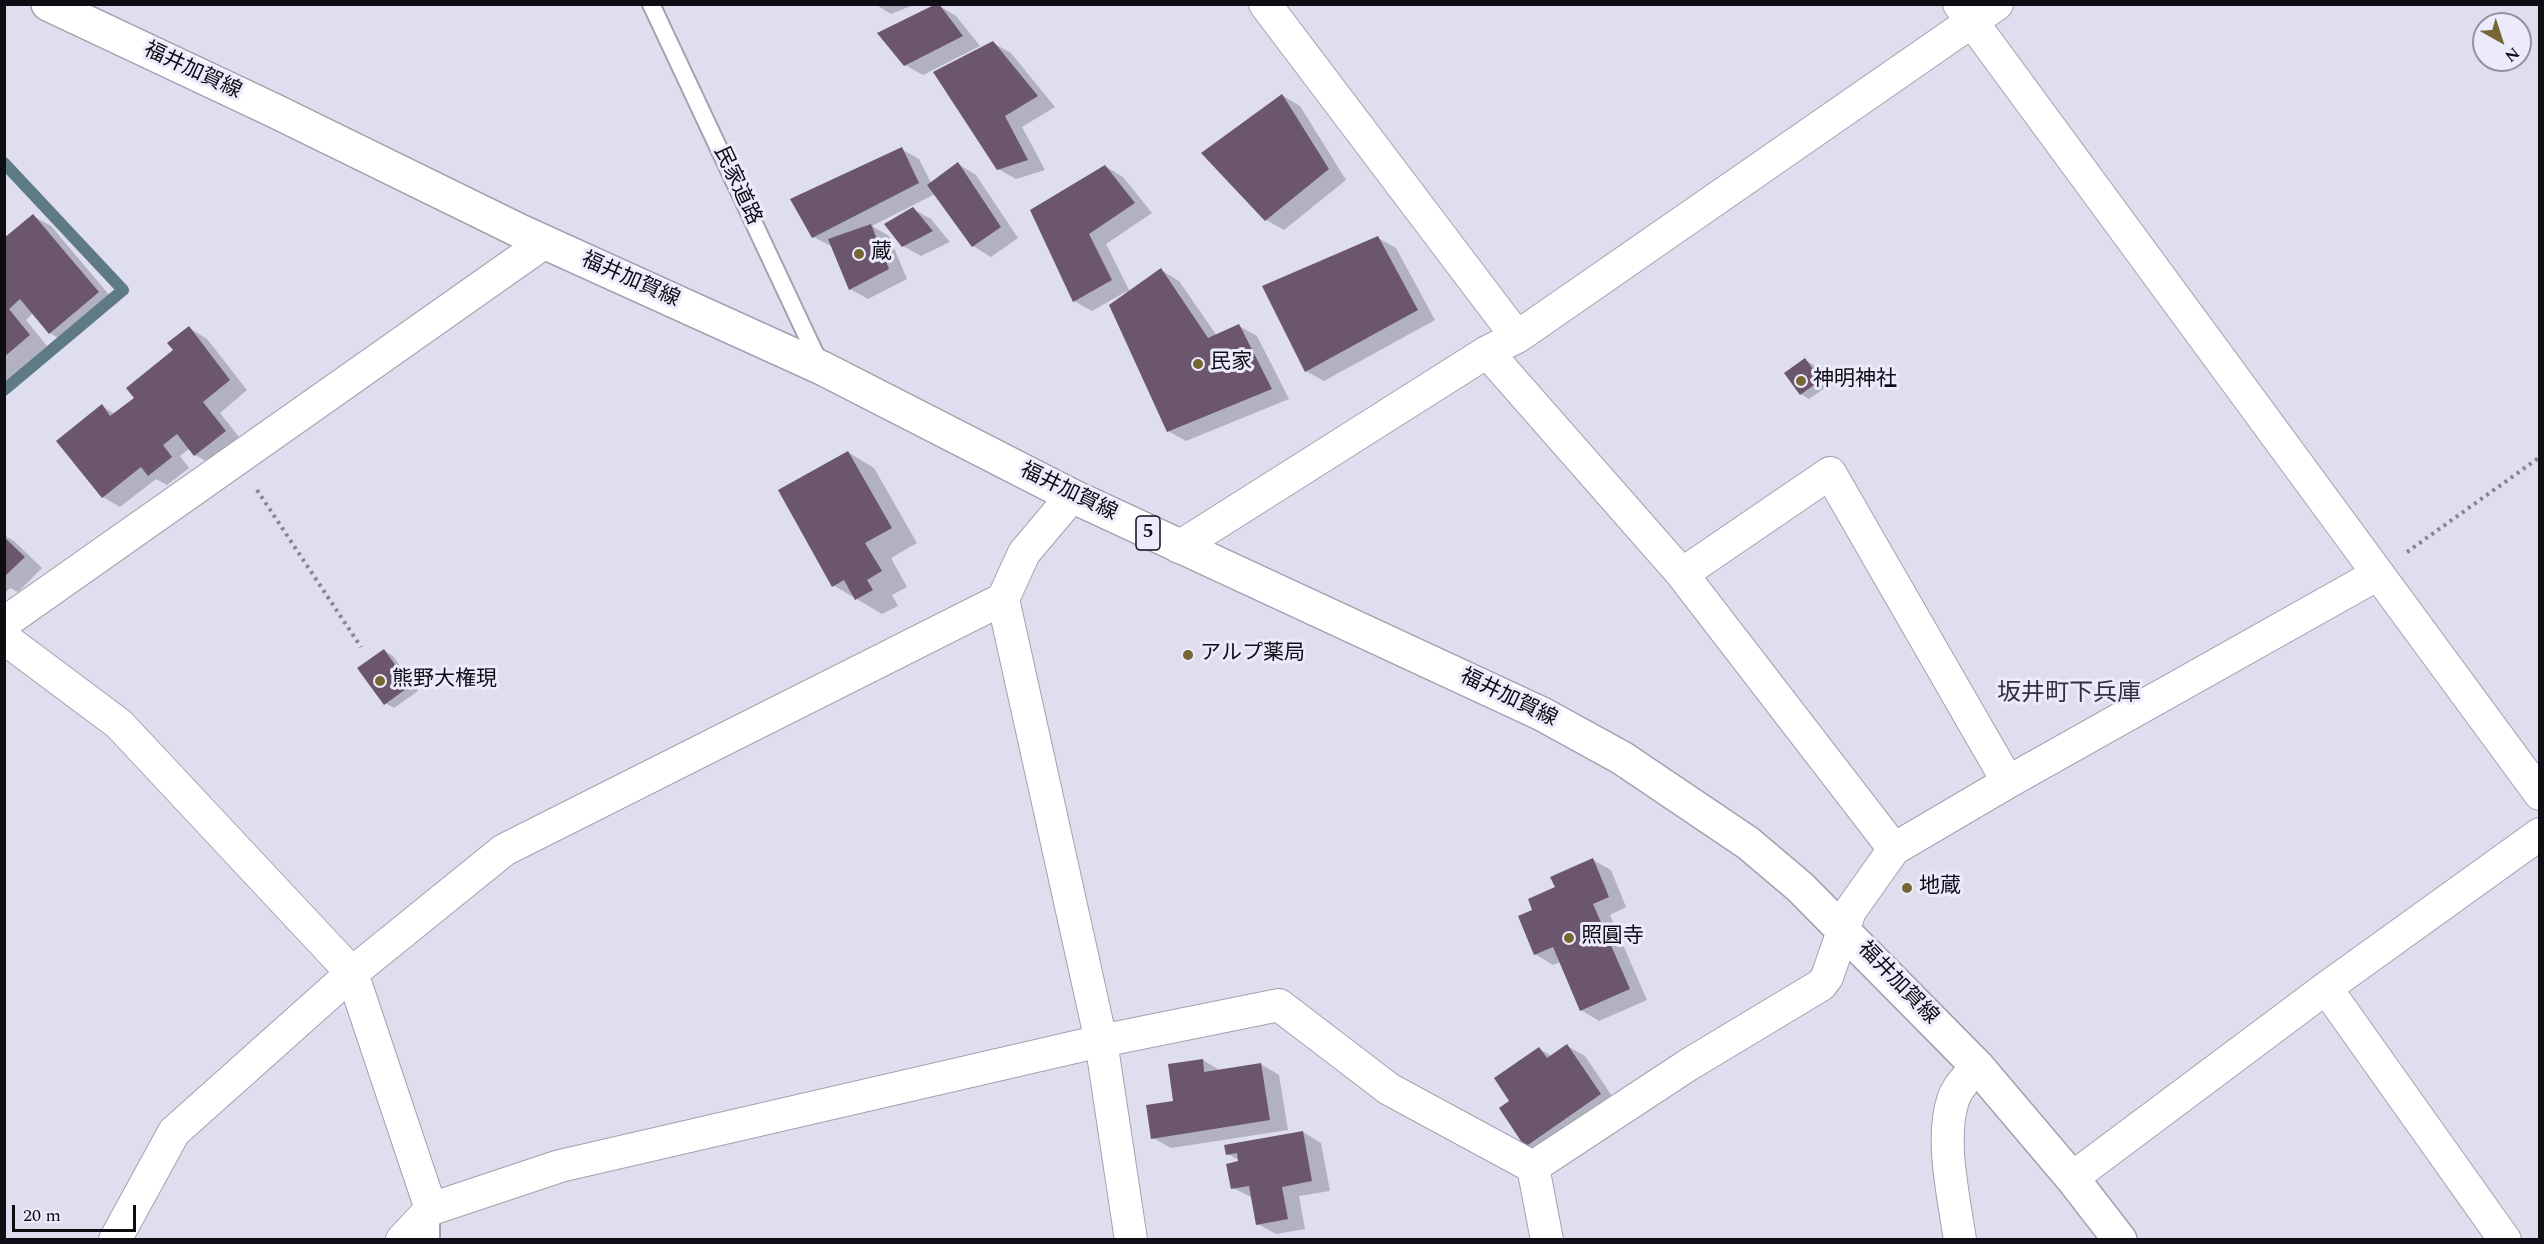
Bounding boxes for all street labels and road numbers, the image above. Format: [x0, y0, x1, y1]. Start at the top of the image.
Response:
street label: 福井加賀線 [139, 38, 245, 106]
street label: 民家道路 [707, 143, 765, 229]
street label: 福井加賀線 [577, 248, 683, 314]
street label: 福井加賀線 [1015, 459, 1121, 527]
road number: 5 [1136, 516, 1160, 550]
street label: 福井加賀線 [1455, 665, 1561, 733]
street label: 福井加賀線 [1851, 937, 1943, 1031]

